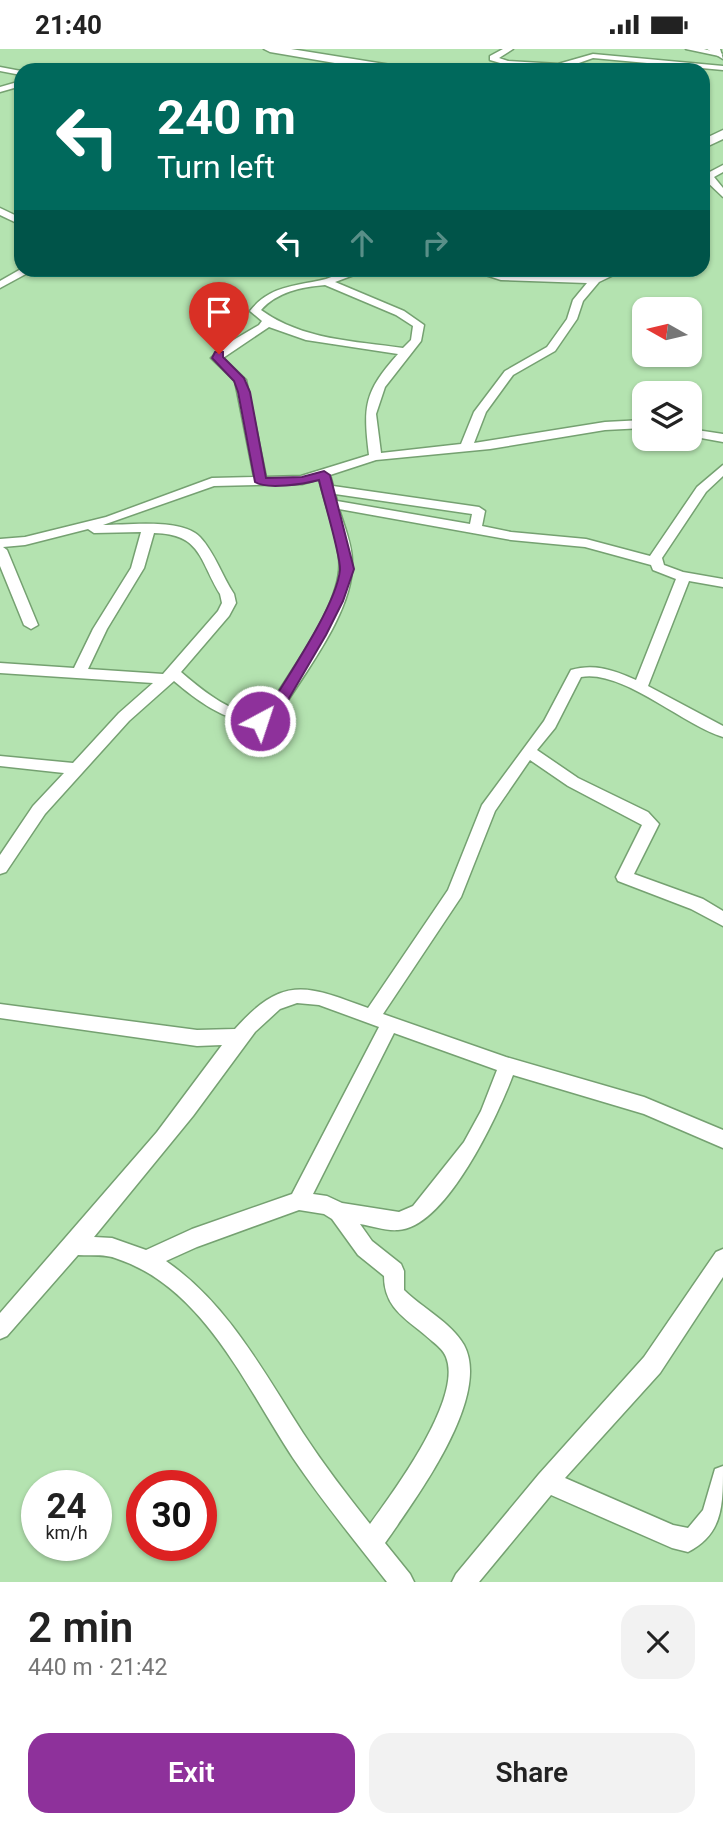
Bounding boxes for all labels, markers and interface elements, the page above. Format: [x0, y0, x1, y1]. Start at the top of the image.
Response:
text: 21:40 [35, 10, 102, 40]
text: 240 m [157, 89, 296, 146]
icon: left [42, 91, 133, 182]
text: Turn left [157, 148, 275, 186]
icon: left [270, 224, 308, 262]
icon: ahead [343, 224, 381, 262]
icon: right [416, 224, 454, 262]
pin [189, 282, 249, 354]
icon: arrive [200, 293, 238, 331]
north arrow [632, 297, 702, 367]
map controls [632, 297, 702, 451]
button: layers [632, 381, 702, 451]
position arrow [223, 684, 297, 758]
speed limit sign: 30 [126, 1470, 217, 1561]
text: 24 [46, 1486, 87, 1527]
text: km/h [45, 1522, 88, 1543]
text: 2 min [28, 1603, 133, 1652]
button: close [621, 1605, 695, 1679]
text: 440 m · 21:42 [28, 1654, 167, 1681]
button: Exit [28, 1733, 355, 1813]
button: Share [369, 1733, 695, 1813]

